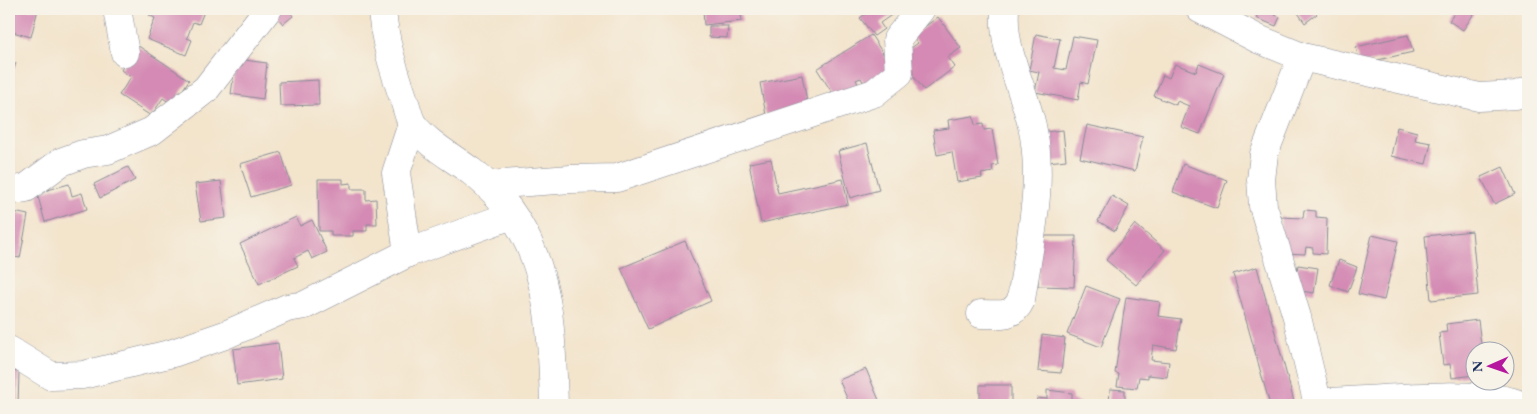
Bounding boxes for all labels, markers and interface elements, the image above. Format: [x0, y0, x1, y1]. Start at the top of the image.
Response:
north arrow [1464, 342, 1514, 392]
text: N [1468, 360, 1486, 372]

